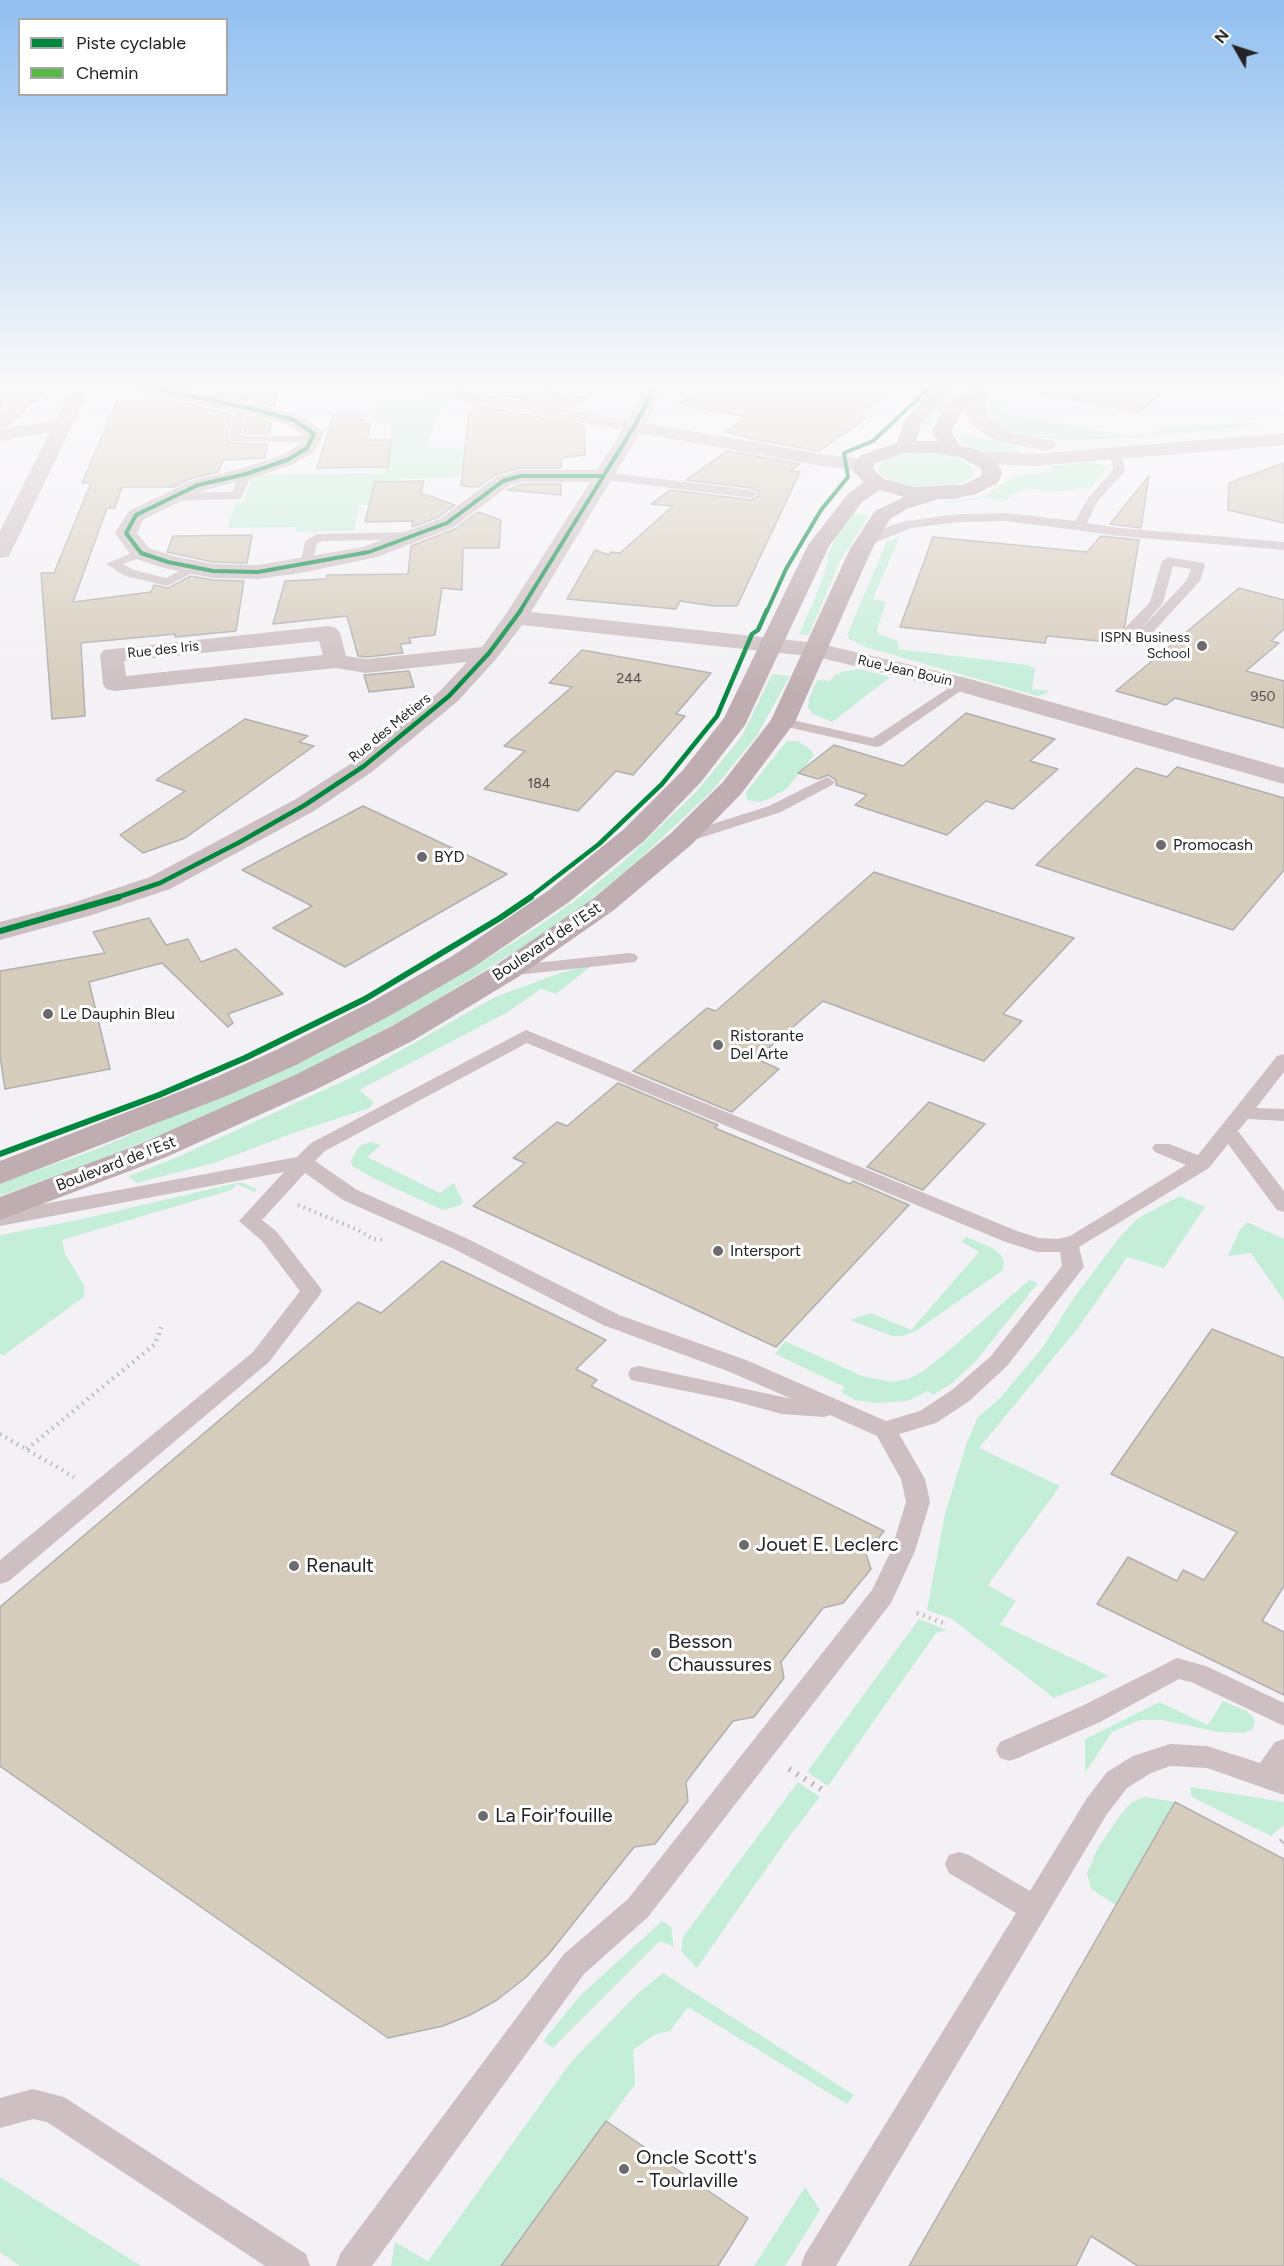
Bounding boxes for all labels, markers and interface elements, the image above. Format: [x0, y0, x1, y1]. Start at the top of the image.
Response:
legend [18, 18, 228, 96]
north arrow [1206, 18, 1266, 78]
text: N [1210, 26, 1233, 47]
text: Piste cyclable [76, 32, 186, 54]
text: Chemin [76, 62, 138, 84]
place label: ISPN Business School [1101, 630, 1190, 662]
street label: Rue des Iris [126, 638, 200, 662]
marker: ISPN Business School [1195, 639, 1209, 653]
street label: Rue Jean Bouin [856, 652, 954, 690]
house number: 244 [616, 671, 642, 687]
house number: 950 [1251, 689, 1275, 705]
street label: Rue des Métiers [346, 690, 434, 766]
house number: 184 [527, 776, 551, 792]
place label: Promocash [1173, 835, 1253, 855]
marker: Promocash [1154, 838, 1168, 852]
place label: BYD [434, 847, 464, 867]
marker: BYD [415, 850, 429, 864]
street label: Boulevard de l'Est [489, 899, 605, 985]
place label: Le Dauphin Bleu [60, 1004, 175, 1024]
marker: Le Dauphin Bleu [41, 1007, 55, 1021]
place label: Ristorante Del Arte [730, 1026, 804, 1064]
marker: Ristorante Del Arte [711, 1038, 725, 1052]
street label: Boulevard de l'Est [53, 1132, 179, 1196]
place label: Intersport [730, 1241, 801, 1261]
marker: Intersport [711, 1244, 725, 1258]
place label: Jouet E. Leclerc [756, 1533, 898, 1557]
marker: Jouet E. Leclerc [737, 1538, 751, 1552]
place label: Renault [306, 1554, 374, 1578]
marker: Renault [287, 1559, 301, 1573]
place label: Besson Chaussures [668, 1630, 772, 1677]
marker: Besson Chaussures [649, 1646, 663, 1660]
place label: La Foir'fouille [495, 1804, 613, 1828]
marker: La Foir'fouille [476, 1809, 490, 1823]
place label: Oncle Scott's - Tourlaville [636, 2146, 757, 2193]
marker: Oncle Scott's - Tourlaville [617, 2162, 631, 2176]

